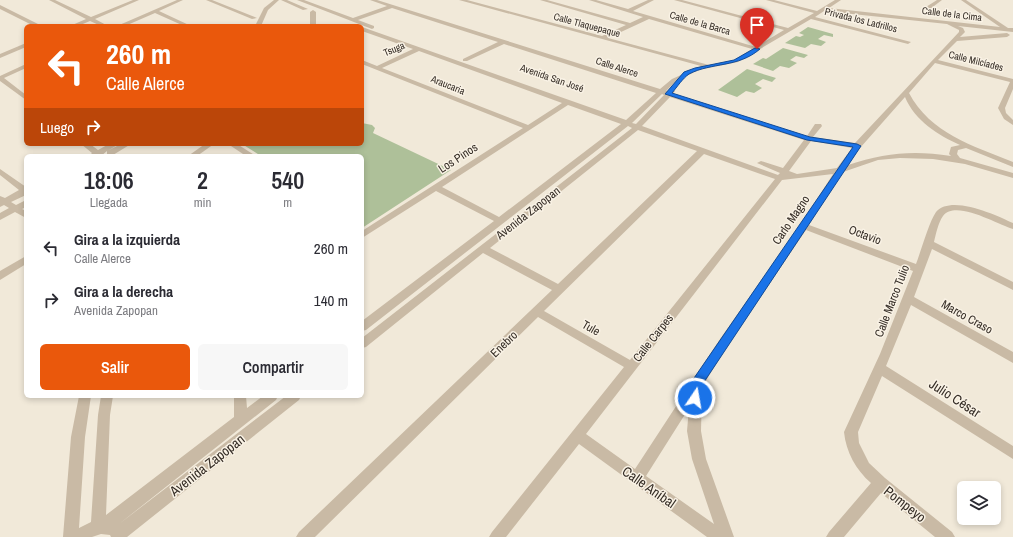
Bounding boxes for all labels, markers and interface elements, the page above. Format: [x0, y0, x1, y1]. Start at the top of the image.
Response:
street label: Calle de la Cima [921, 4, 983, 24]
street label: Privada los Ladrillos [823, 5, 899, 35]
street label: Calle de la Barca [668, 8, 732, 38]
pin [740, 8, 774, 49]
street label: Calle Tlaquepaque [552, 10, 622, 40]
icon: arrive [746, 14, 768, 36]
text: 260 m [106, 35, 171, 73]
street label: Tsuga [381, 39, 407, 59]
icon: left [40, 40, 92, 92]
street label: Calle Milcíades [947, 48, 1005, 74]
street label: Calle Alerce [594, 54, 640, 80]
street label: Avenida San José [518, 61, 586, 95]
text: Calle Alerce [106, 71, 185, 96]
street label: Araucaria [428, 72, 467, 98]
icon: right [82, 116, 104, 138]
text: Luego [40, 117, 74, 138]
street label: Los Pinos [435, 139, 481, 177]
text: 18:06 [84, 164, 134, 196]
text: 2 [197, 164, 208, 196]
text: 540 [271, 164, 304, 196]
street label: Avenida Zapopan [492, 183, 563, 244]
street label: Carlo Magno [769, 192, 813, 248]
text: Llegada [90, 194, 128, 211]
text: min [194, 194, 211, 211]
text: m [283, 194, 292, 211]
street label: Octavio [846, 221, 884, 249]
text: Gira a la izquierda [74, 229, 180, 250]
icon: left [40, 237, 62, 259]
text: 260 m [314, 238, 348, 259]
text: Calle Alerce [74, 250, 131, 267]
street label: Calle Marco Tulio [871, 263, 913, 339]
text: Gira a la derecha [74, 281, 173, 302]
icon: right [40, 289, 62, 311]
text: 140 m [314, 290, 348, 311]
street label: Marco Craso [938, 296, 996, 338]
text: Avenida Zapopan [74, 302, 158, 319]
street label: Calle Carpes [629, 311, 677, 365]
street label: Tule [579, 316, 603, 340]
street label: Enebro [487, 327, 521, 361]
button: Salir [40, 344, 190, 390]
button: Compartir [198, 344, 348, 390]
street label: Julio César [926, 375, 984, 421]
position arrow [674, 377, 716, 419]
street label: Avenida Zapopan [165, 430, 248, 501]
street label: Calle Aníbal [619, 462, 679, 512]
map controls [957, 481, 1001, 525]
button: layers [957, 481, 1001, 525]
street label: Pompeyo [880, 482, 930, 526]

